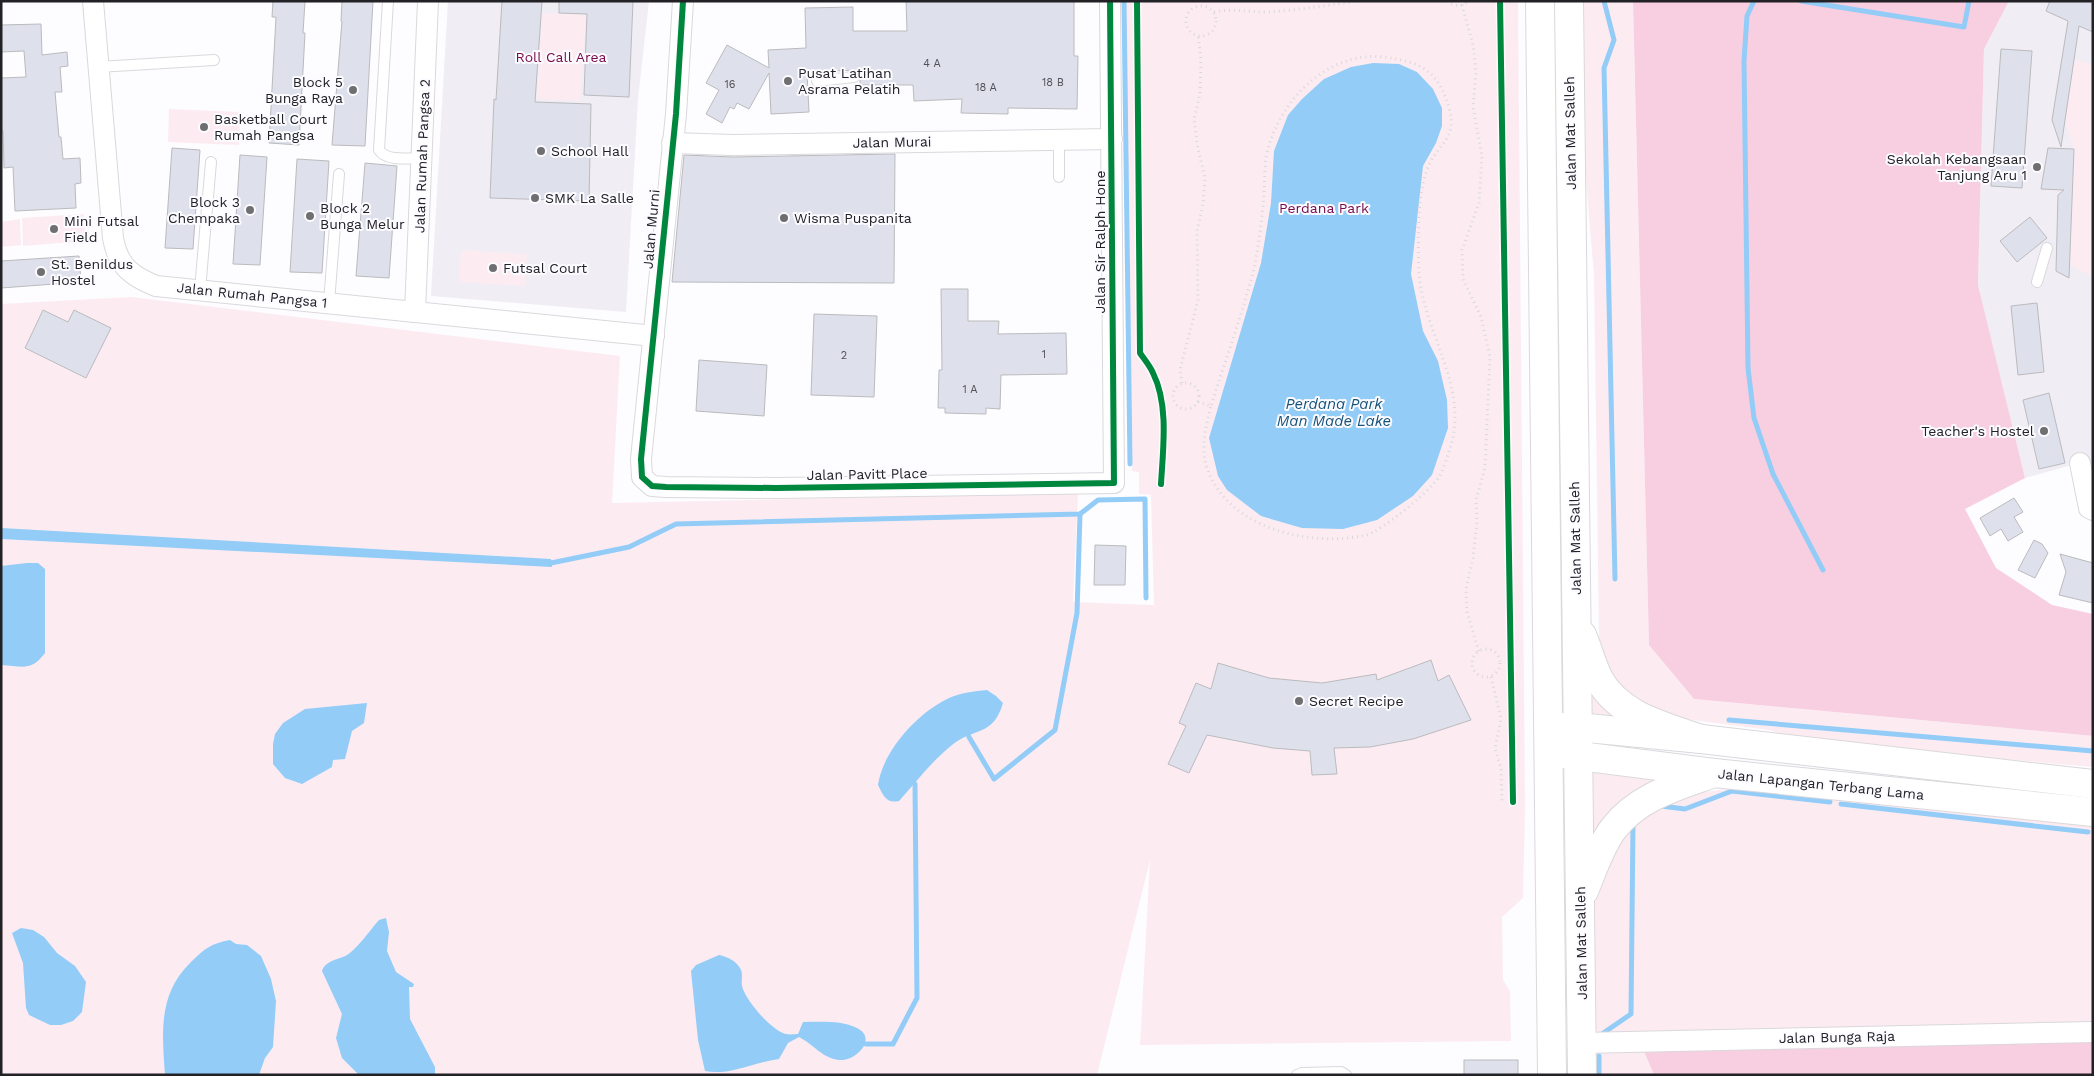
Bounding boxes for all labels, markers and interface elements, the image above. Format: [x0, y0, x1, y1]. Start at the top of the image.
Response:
park label: Roll Call Area [516, 49, 607, 65]
house number: 4 A [923, 57, 941, 70]
place label: Pusat Latihan Asrama Pelatih [798, 65, 900, 97]
place label: Block 5 Bunga Raya [265, 74, 343, 106]
marker: Pusat Latihan Asrama Pelatih [782, 75, 794, 87]
house number: 18 B [1042, 76, 1064, 89]
street label: Jalan Mat Salleh [1561, 76, 1579, 190]
house number: 16 [725, 78, 736, 91]
street label: Jalan Rumah Pangsa 2 [411, 79, 433, 233]
house number: 18 A [975, 81, 997, 94]
marker: Block 5 Bunga Raya [347, 84, 359, 96]
place label: Basketball Court Rumah Pangsa [214, 111, 327, 143]
marker: Basketball Court Rumah Pangsa [198, 121, 210, 133]
street label: Jalan Murai [852, 133, 932, 151]
place label: School Hall [551, 143, 629, 159]
marker: School Hall [535, 145, 547, 157]
place label: Sekolah Kebangsaan Tanjung Aru 1 [1887, 151, 2027, 183]
marker: Sekolah Kebangsaan Tanjung Aru 1 [2031, 161, 2043, 173]
street label: Jalan Sir Ralph Hone [1092, 170, 1108, 314]
street label: Jalan Murni [640, 189, 662, 269]
place label: SMK La Salle [545, 190, 634, 206]
marker: SMK La Salle [529, 192, 541, 204]
place label: Block 3 Chempaka [168, 194, 240, 226]
place label: Block 2 Bunga Melur [320, 200, 405, 232]
park label: Perdana Park [1279, 200, 1369, 216]
marker: Block 3 Chempaka [244, 204, 256, 216]
marker: Block 2 Bunga Melur [304, 210, 316, 222]
place label: Wisma Puspanita [794, 210, 912, 226]
marker: Wisma Puspanita [778, 212, 790, 224]
place label: Mini Futsal Field [64, 213, 140, 245]
marker: Mini Futsal Field [48, 223, 60, 235]
place label: St. Benildus Hostel [51, 256, 133, 288]
place label: Futsal Court [503, 260, 587, 276]
marker: Futsal Court [487, 262, 499, 274]
marker: St. Benildus Hostel [35, 266, 47, 278]
street label: Jalan Rumah Pangsa 1 [176, 279, 328, 311]
house number: 1 [1042, 348, 1046, 361]
house number: 2 [841, 349, 847, 362]
house number: 1 A [963, 383, 977, 396]
water label: Perdana Park Man Made Lake [1277, 395, 1391, 430]
place label: Teacher's Hostel [1921, 423, 2035, 439]
marker: Teacher's Hostel [2038, 425, 2050, 437]
street label: Jalan Pavitt Place [806, 465, 928, 483]
street label: Jalan Mat Salleh [1566, 481, 1584, 595]
place label: Secret Recipe [1309, 693, 1403, 709]
marker: Secret Recipe [1293, 695, 1305, 707]
street label: Jalan Lapangan Terbang Lama [1717, 765, 1925, 803]
street label: Jalan Mat Salleh [1572, 886, 1590, 1000]
street label: Jalan Bunga Raja [1779, 1028, 1895, 1046]

